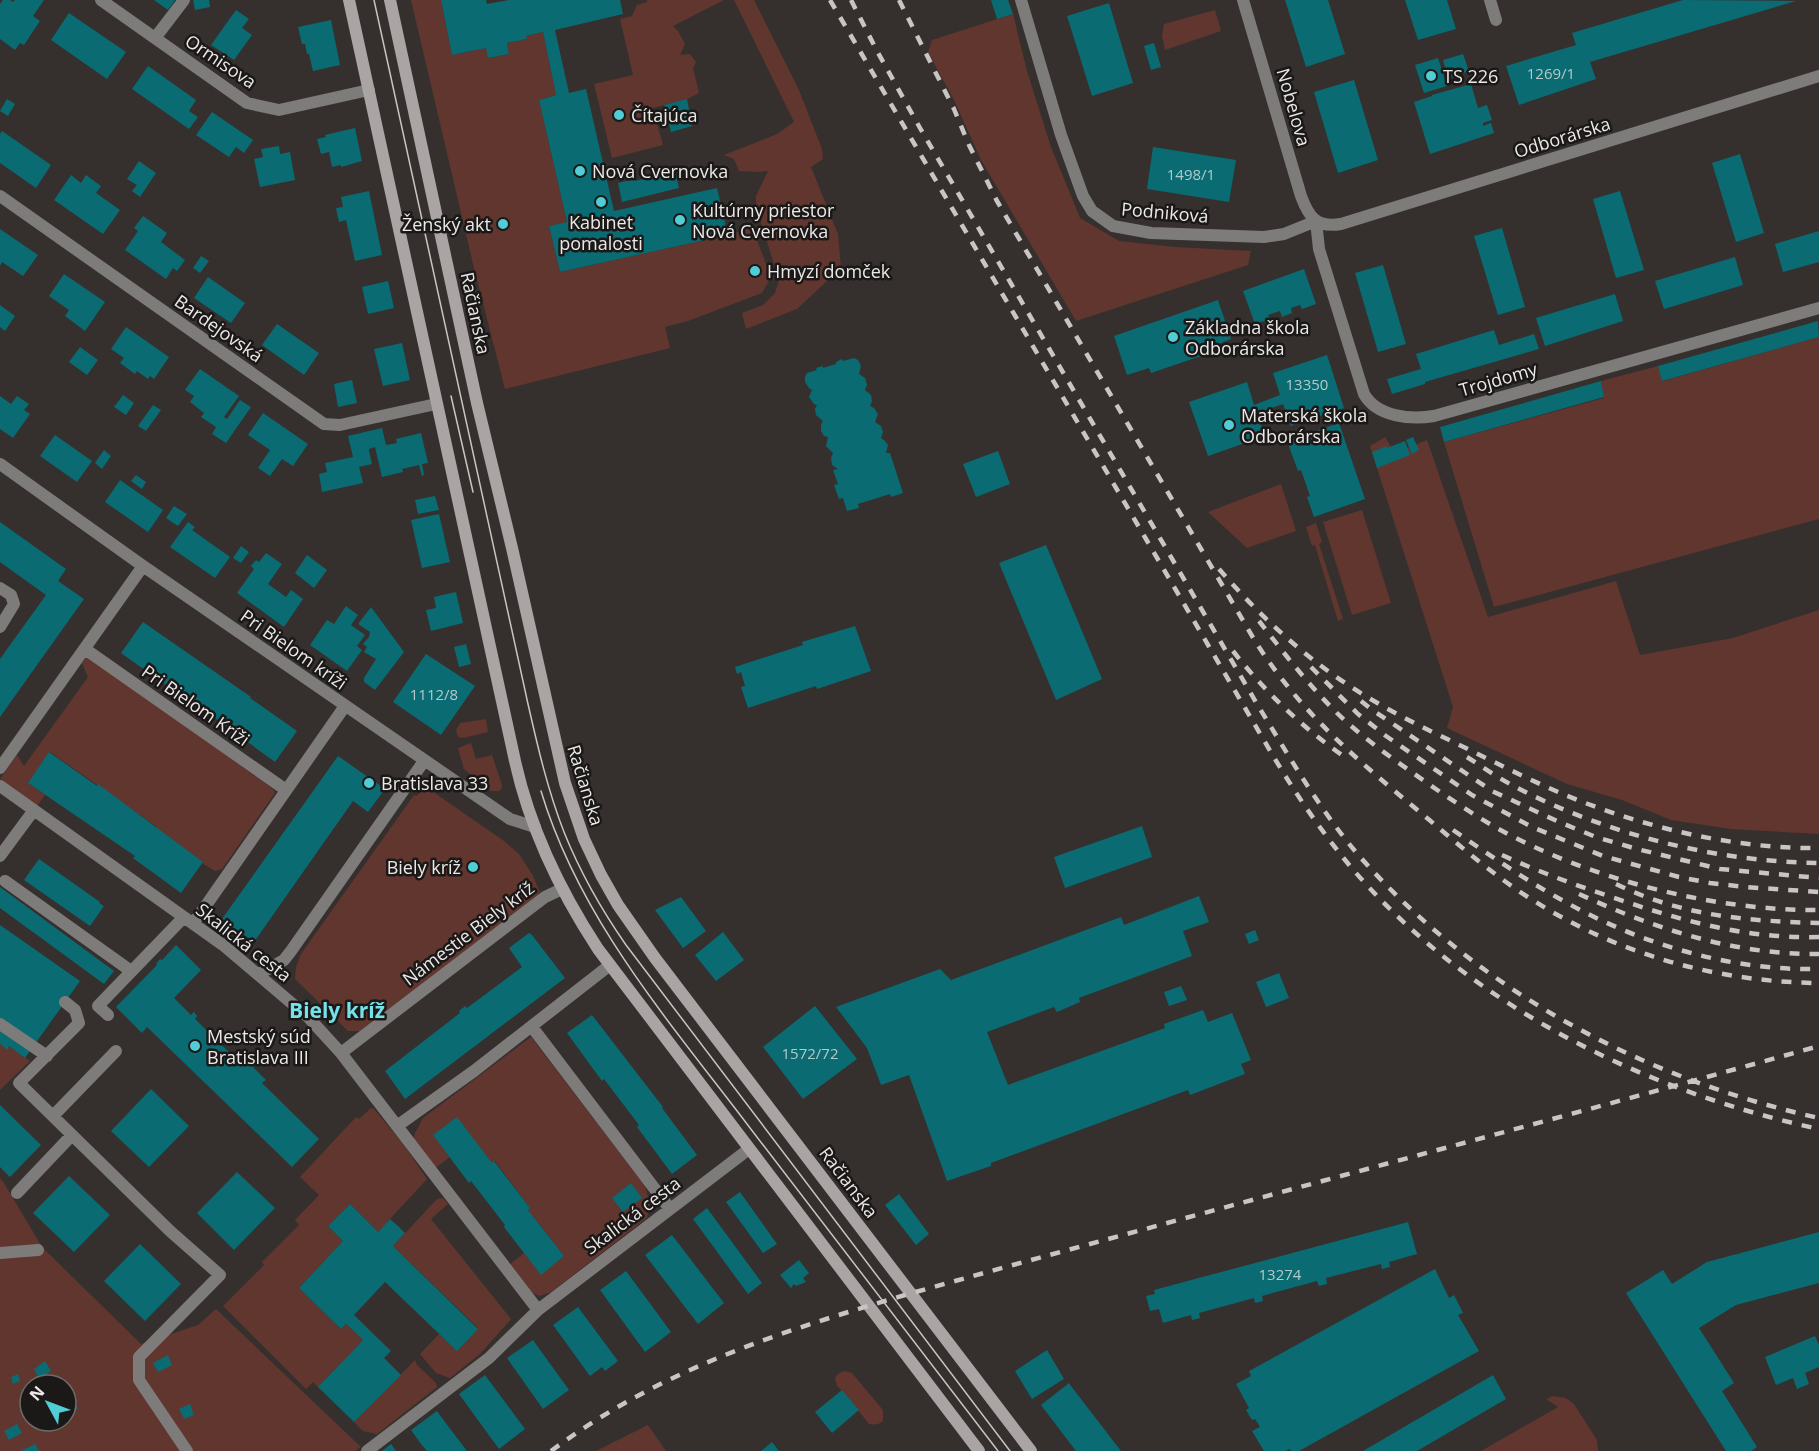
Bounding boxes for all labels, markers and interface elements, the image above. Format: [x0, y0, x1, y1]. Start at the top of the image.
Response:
street label: Ormisova [181, 28, 261, 94]
house number: 1269/1 [1527, 63, 1575, 83]
place label: TS 226 [1443, 64, 1498, 88]
street label: Nobelova [1271, 65, 1317, 149]
marker: TS 226 [1424, 69, 1438, 83]
place label: Čítajúca [631, 103, 698, 127]
marker: Čítajúca [612, 108, 626, 122]
street label: Odborárska [1511, 111, 1613, 163]
place label: Nová Cvernovka [592, 159, 728, 183]
marker: Nová Cvernovka [573, 164, 587, 178]
house number: 1498/1 [1167, 164, 1215, 184]
marker: Kabinet pomalosti [594, 195, 608, 209]
street label: Podniková [1120, 196, 1210, 228]
place label: Kultúrny priestor Nová Cvernovka [692, 198, 835, 243]
place label: Kabinet pomalosti [559, 210, 643, 255]
place label: Ženský akt [402, 212, 491, 236]
marker: Kultúrny priestor Nová Cvernovka [673, 213, 687, 227]
marker: Ženský akt [496, 217, 510, 231]
place label: Hmyzí domček [767, 259, 891, 283]
marker: Hmyzí domček [748, 264, 762, 278]
street label: Račianska [456, 270, 496, 356]
street label: Bardejovská [170, 289, 268, 367]
place label: Základna škola Odborárska [1185, 315, 1309, 360]
marker: Základna škola Odborárska [1166, 330, 1180, 344]
street label: Trojdomy [1456, 356, 1541, 402]
house number: 13350 [1286, 374, 1328, 394]
place label: Materská škola Odborárska [1241, 403, 1367, 448]
marker: Materská škola Odborárska [1222, 418, 1236, 432]
street label: Pri Bielom kríži [236, 603, 352, 695]
street label: Pri Bielom Kríži [137, 659, 255, 751]
house number: 1112/8 [410, 684, 458, 704]
street label: Račianska [562, 742, 610, 828]
place label: Bratislava 33 [381, 771, 488, 795]
marker: Bratislava 33 [362, 776, 376, 790]
place label: Biely kríž [387, 855, 461, 879]
marker: Biely kríž [466, 860, 480, 874]
street label: Námestie Biely kríž [397, 876, 539, 990]
street label: Skalická cesta [191, 897, 297, 987]
district label: Biely kríž [289, 996, 385, 1024]
place label: Mestský súd Bratislava III [207, 1024, 311, 1069]
marker: Mestský súd Bratislava III [188, 1039, 202, 1053]
house number: 1572/72 [782, 1043, 838, 1063]
street label: Račianska [814, 1141, 884, 1223]
street label: Skalická cesta [579, 1171, 685, 1259]
house number: 13274 [1259, 1264, 1302, 1284]
north arrow [18, 1373, 78, 1433]
text: N [24, 1381, 49, 1405]

